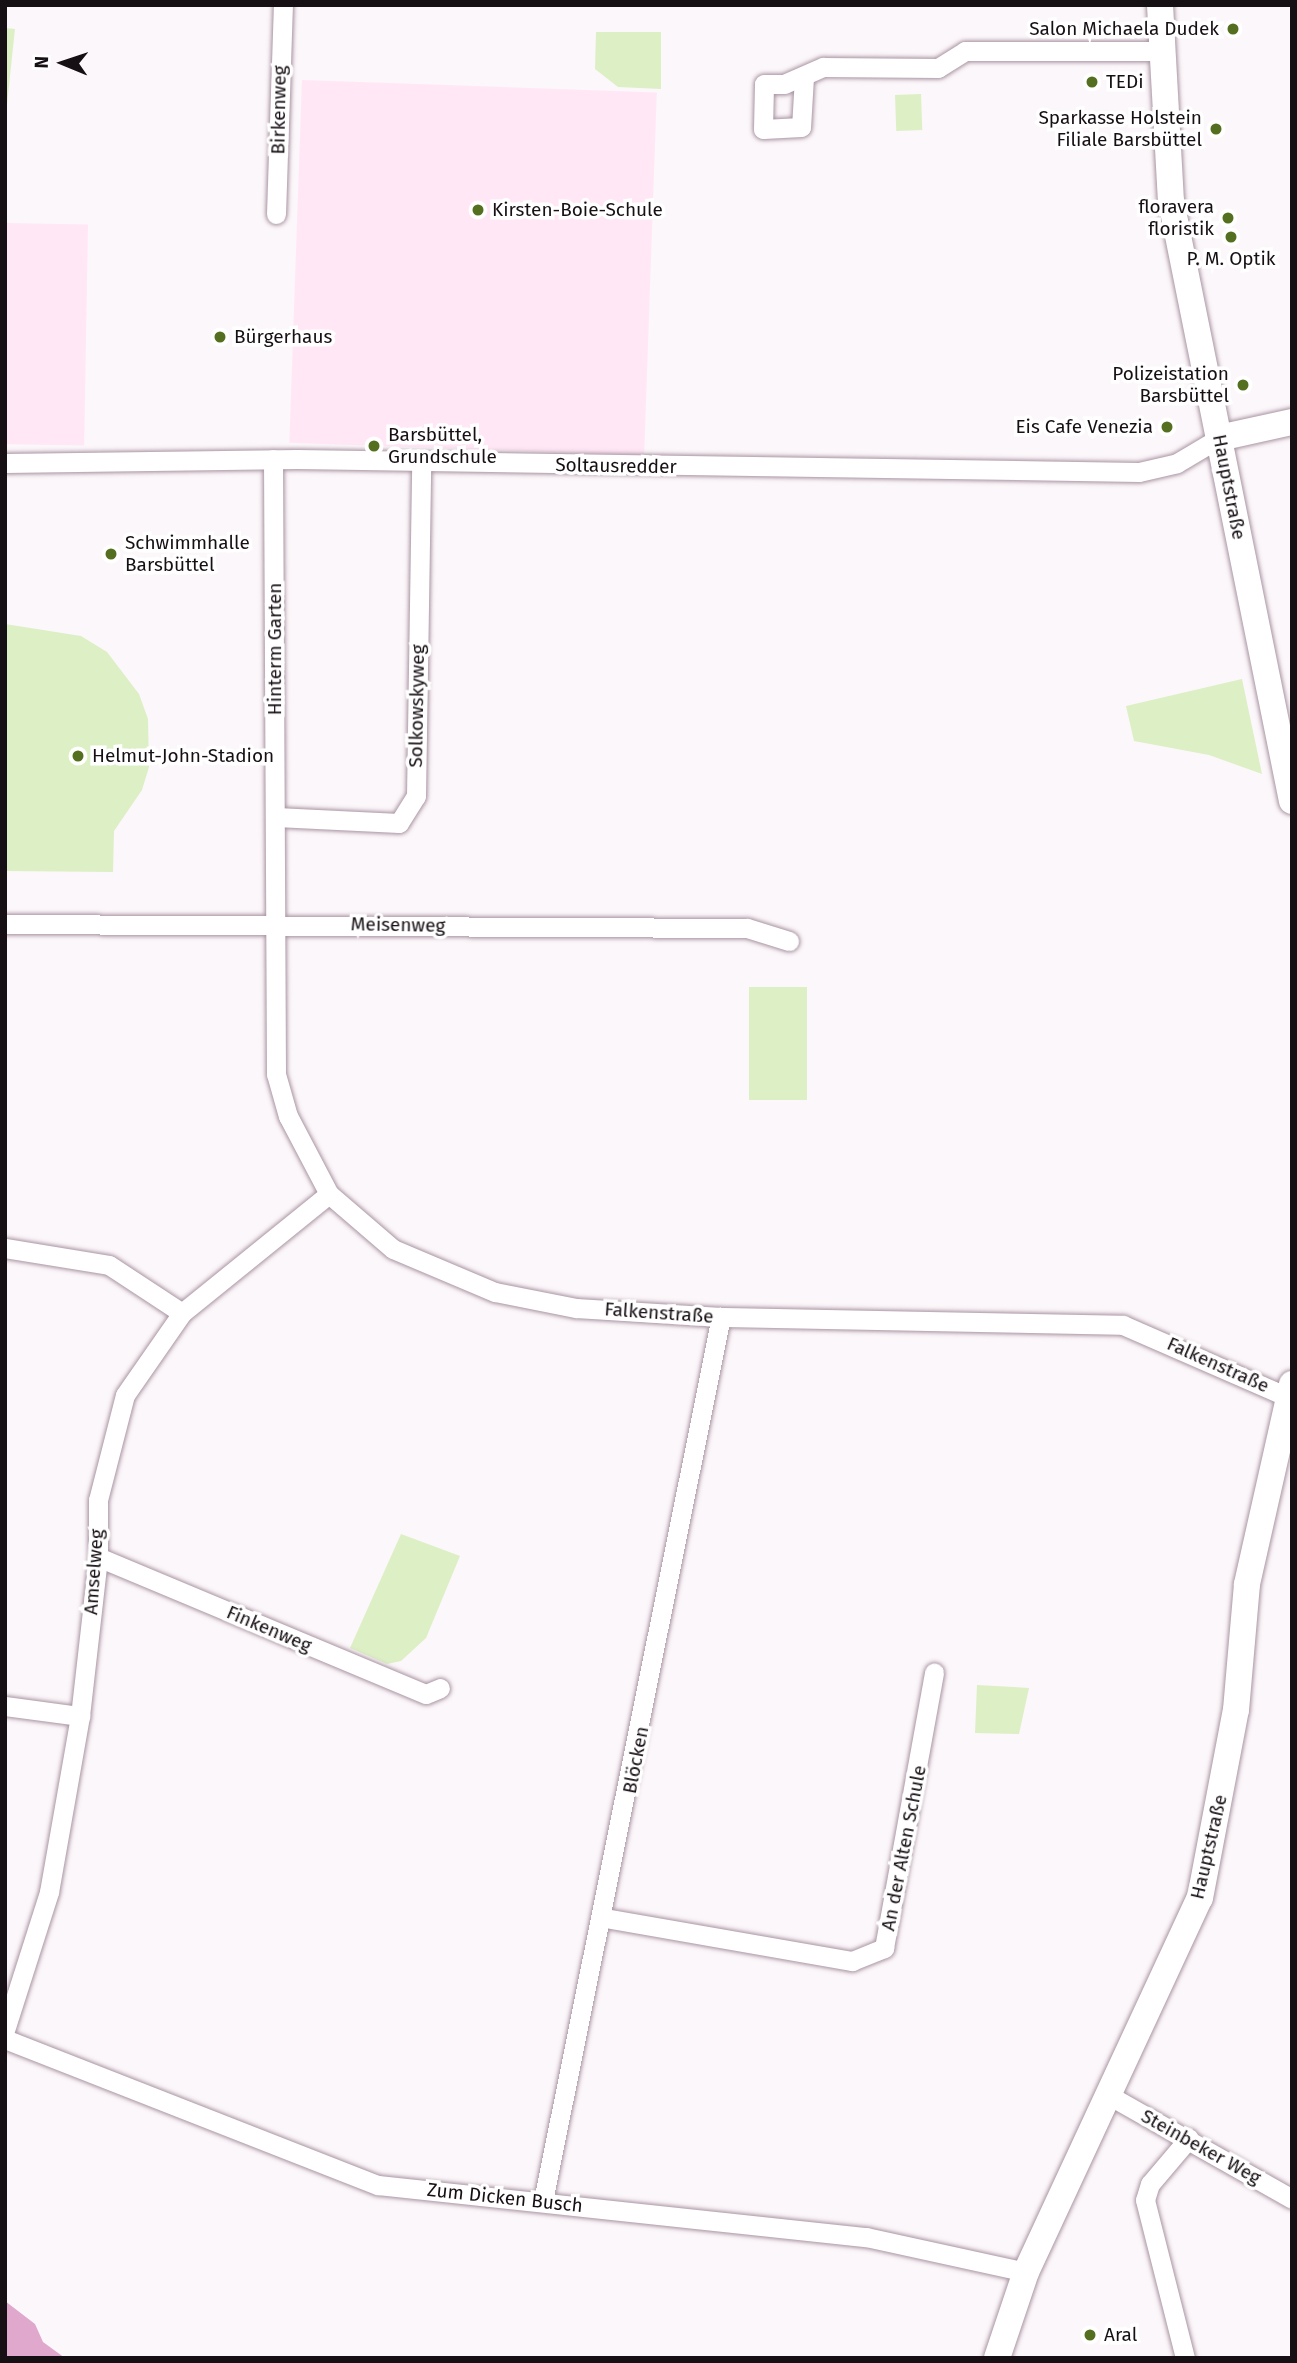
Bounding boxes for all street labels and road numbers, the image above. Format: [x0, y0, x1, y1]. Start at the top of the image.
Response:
street label: Birkenweg [267, 65, 291, 155]
street label: Hauptstraße [1208, 432, 1250, 542]
street label: Soltausredder [555, 454, 677, 478]
street label: Hinterm Garten [264, 583, 286, 715]
street label: Solkowskyweg [405, 644, 429, 768]
street label: Meisenweg [350, 913, 446, 937]
street label: Falkenstraße [604, 1298, 714, 1328]
street label: Falkenstraße [1163, 1332, 1273, 1398]
street label: Amselweg [80, 1528, 108, 1616]
street label: Finkenweg [223, 1601, 315, 1657]
street label: Blöcken [618, 1724, 654, 1796]
street label: An der Alten Schule [877, 1763, 931, 1933]
street label: Hauptstraße [1186, 1792, 1232, 1902]
street label: Steinbeker Weg [1137, 2105, 1265, 2189]
street label: Zum Dicken Busch [426, 2178, 584, 2218]

